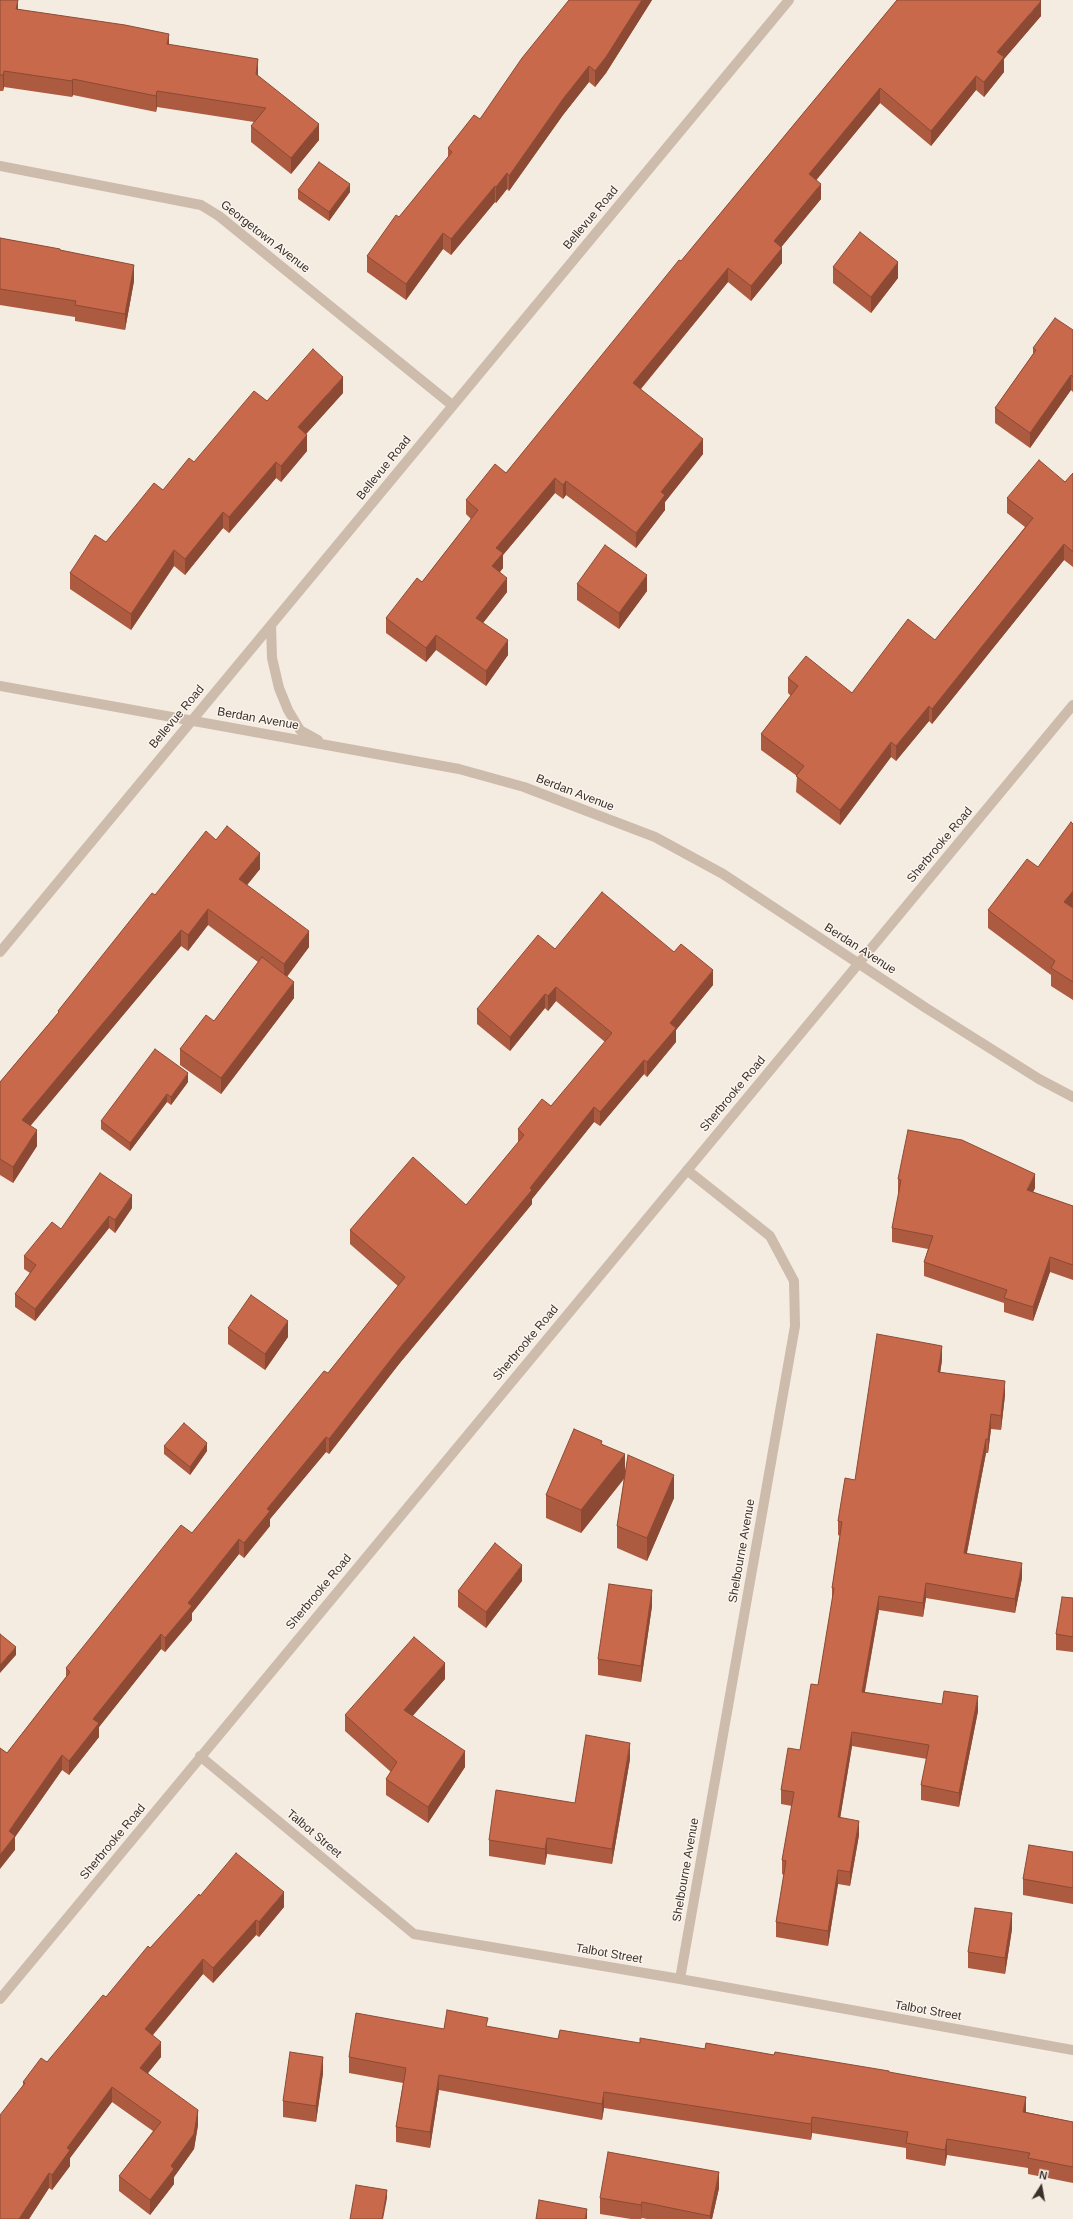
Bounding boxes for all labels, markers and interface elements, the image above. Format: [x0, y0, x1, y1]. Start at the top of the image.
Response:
street label: Bellevue Road [560, 183, 622, 253]
street label: Georgetown Avenue [218, 198, 312, 276]
street label: Bellevue Road [354, 433, 414, 503]
street label: Bellevue Road [146, 682, 208, 752]
street label: Berdan Avenue [216, 705, 300, 733]
street label: Berdan Avenue [534, 771, 616, 815]
street label: Sherbrooke Road [904, 804, 976, 886]
street label: Berdan Avenue [821, 920, 899, 978]
street label: Sherbrooke Road [697, 1053, 769, 1135]
street label: Sherbrooke Road [490, 1302, 562, 1384]
street label: Shelbourne Avenue [726, 1498, 758, 1604]
street label: Sherbrooke Road [283, 1551, 355, 1633]
street label: Sherbrooke Road [77, 1801, 149, 1883]
street label: Talbot Street [284, 1807, 344, 1861]
street label: Shelbourne Avenue [670, 1817, 702, 1923]
street label: Talbot Street [575, 1941, 643, 1967]
street label: Talbot Street [894, 1998, 962, 2024]
north arrow [1021, 2167, 1061, 2207]
text: N [1038, 2169, 1048, 2182]

